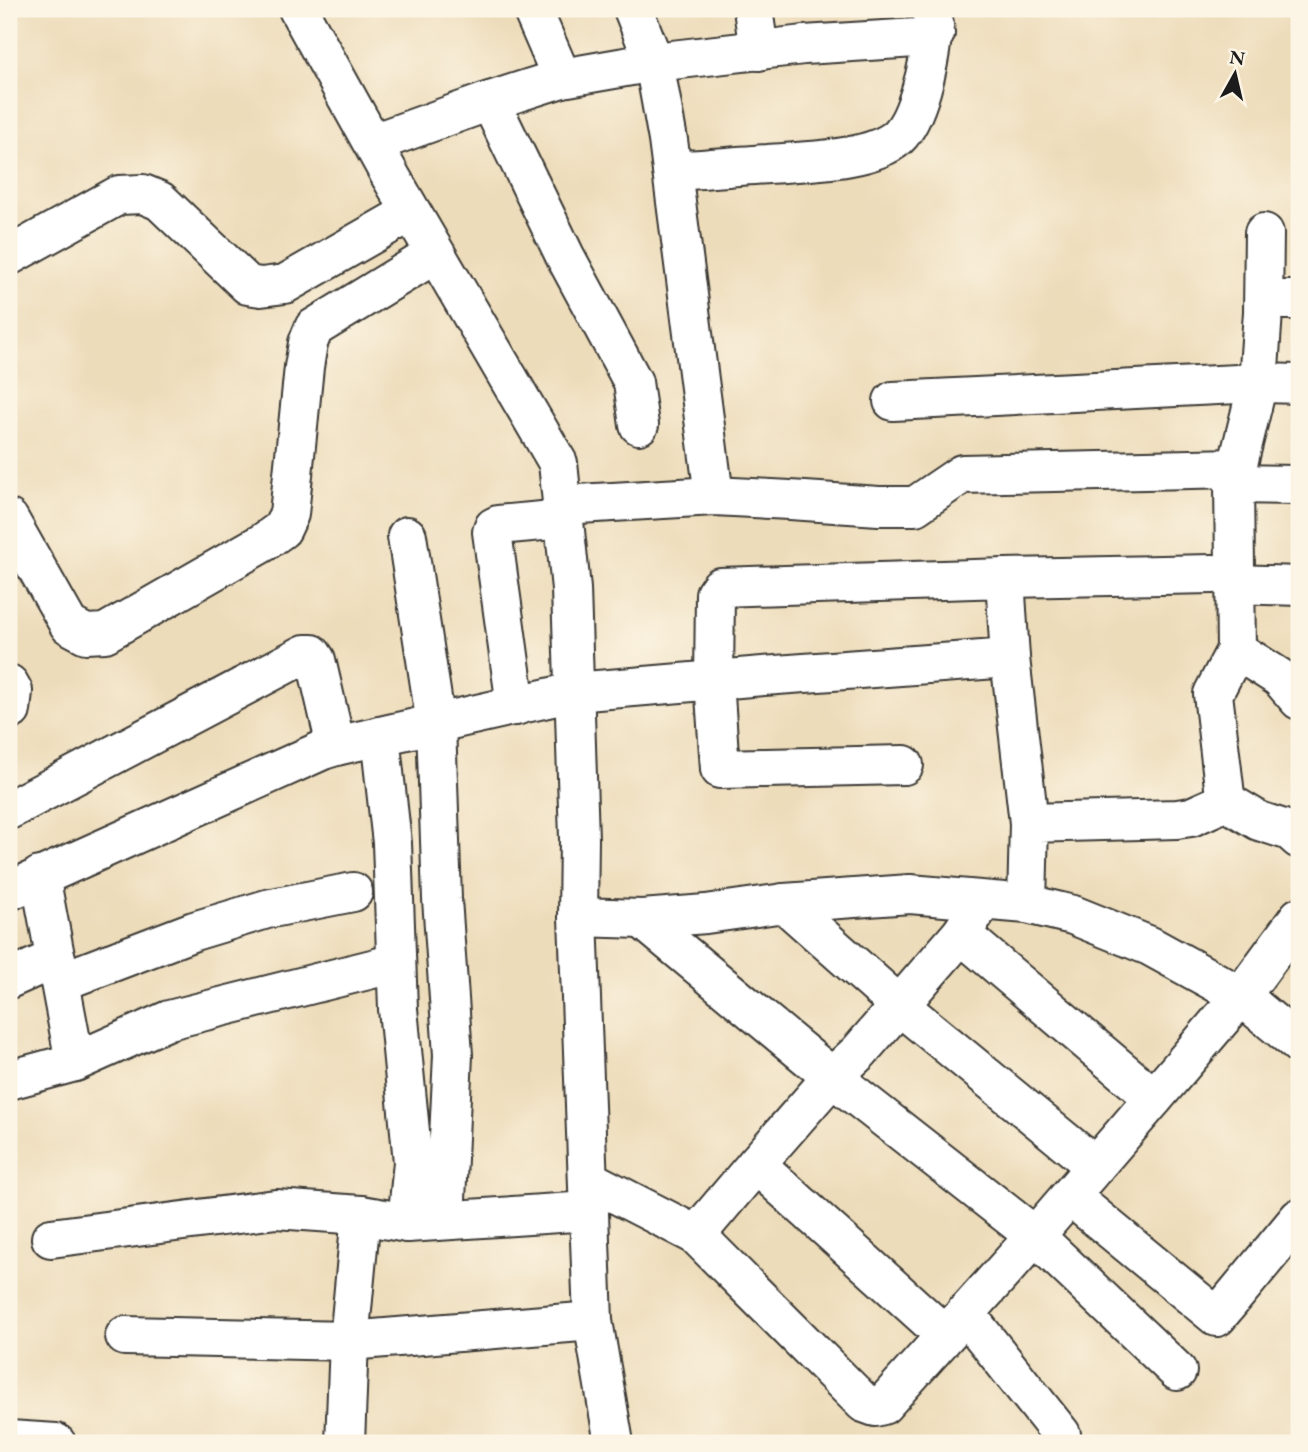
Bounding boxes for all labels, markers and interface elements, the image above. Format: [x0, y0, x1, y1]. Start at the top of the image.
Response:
north arrow [1200, 38, 1270, 108]
text: N [1228, 44, 1247, 71]

